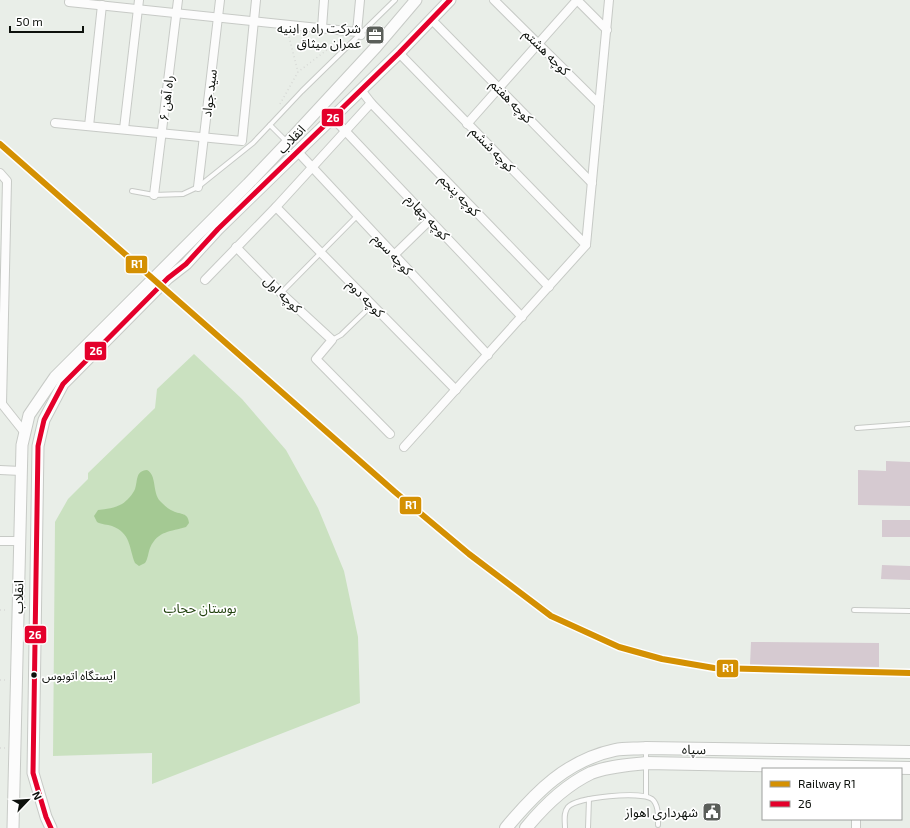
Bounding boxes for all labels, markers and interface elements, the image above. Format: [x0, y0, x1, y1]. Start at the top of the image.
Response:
scale bar [10, 8, 83, 34]
text: 50 m [16, 14, 43, 28]
place label: شرکت راه و ابنیه عمران میثاق [277, 20, 361, 52]
office icon: شرکت راه و ابنیه عمران میثاق [364, 24, 386, 46]
street label: کوچه هشتم [518, 25, 574, 81]
street label: سید جواد [198, 68, 220, 118]
street label: راه آهن ۶ [155, 74, 178, 122]
street label: کوچه هفتم [485, 76, 537, 129]
line badge: 26 [321, 108, 344, 127]
text: 26 [327, 111, 340, 124]
street label: انقلاب [274, 121, 309, 157]
street label: کوچه ششم [465, 123, 519, 178]
street label: کوچه پنجم [434, 171, 484, 222]
street label: کوچه چهارم [401, 191, 454, 245]
street label: کوچه سوم [368, 230, 417, 280]
line badge: R1 [125, 255, 148, 274]
text: R1 [131, 257, 143, 270]
street label: کوچه اول [259, 272, 306, 318]
street label: کوچه دوم [343, 276, 388, 322]
line badge: 26 [84, 341, 107, 361]
text: 26 [90, 344, 103, 357]
line badge: R1 [399, 496, 422, 515]
text: R1 [405, 498, 417, 511]
street label: انقلاب [10, 580, 27, 614]
park label: بوستان حجاب [164, 600, 236, 617]
line badge: 26 [24, 625, 47, 644]
text: 26 [29, 628, 42, 641]
line badge: R1 [716, 659, 739, 678]
text: R1 [722, 661, 734, 674]
place label: ایستگاه اتوبوس [42, 668, 116, 683]
marker: ایستگاه اتوبوس [29, 670, 39, 680]
street label: سپاه [682, 741, 706, 759]
legend [762, 768, 902, 820]
text: Railway R1 [798, 776, 856, 790]
north arrow [8, 780, 48, 820]
text: N [30, 789, 45, 802]
text: 26 [798, 796, 812, 810]
public building icon: شهرداری اهواز [701, 801, 723, 823]
place label: شهرداری اهواز [624, 804, 698, 821]

